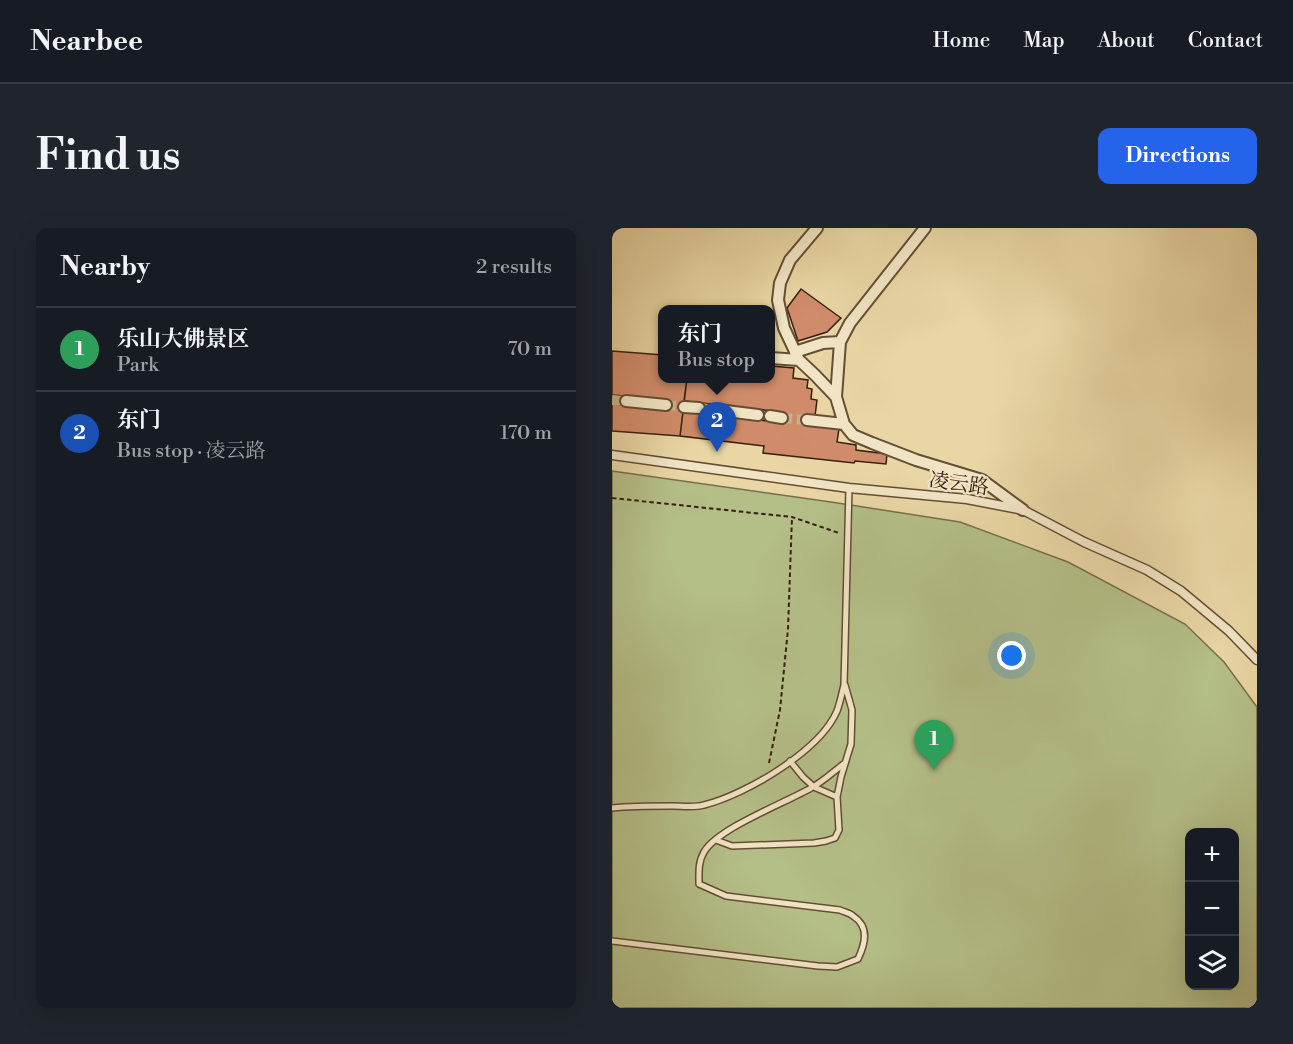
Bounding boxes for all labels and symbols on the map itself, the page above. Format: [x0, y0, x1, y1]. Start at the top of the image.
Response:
pin: 2 [698, 402, 736, 452]
street label: 凌云路 [927, 468, 990, 501]
your location [997, 641, 1026, 670]
pin: 1 [914, 720, 954, 770]

